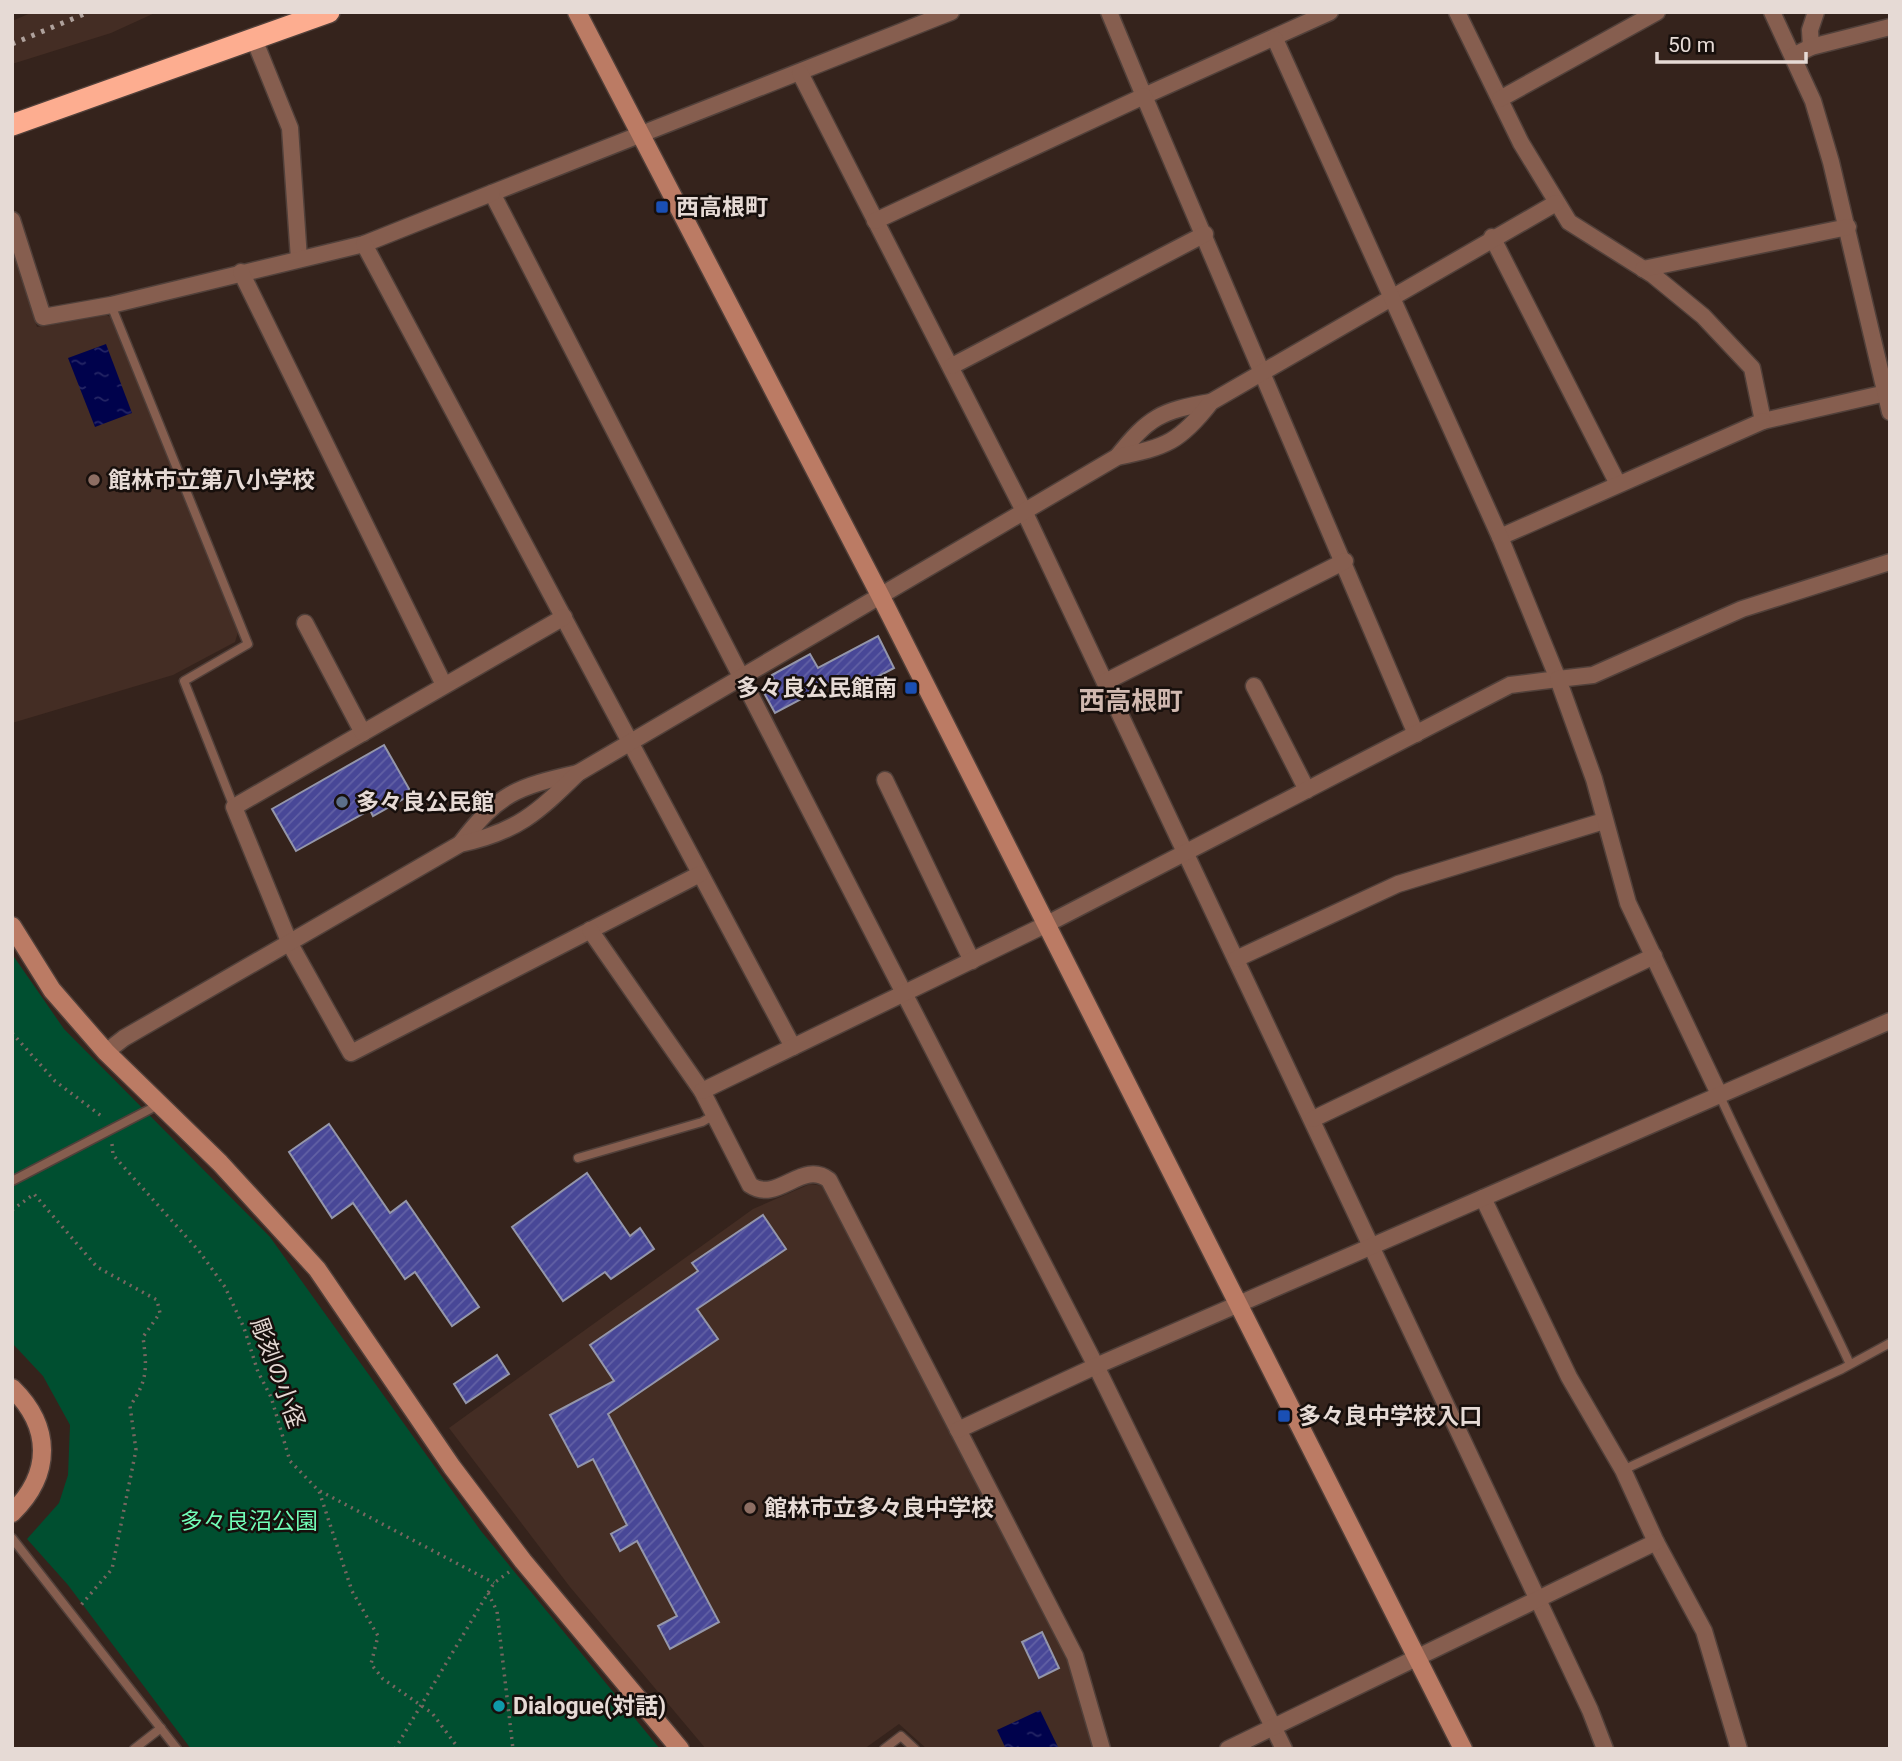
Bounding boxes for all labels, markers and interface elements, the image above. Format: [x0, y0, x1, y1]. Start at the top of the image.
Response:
scale bar [1657, 21, 1806, 65]
text: 50 m [1668, 33, 1715, 57]
place label: 西高根町 [676, 194, 768, 221]
marker: 西高根町 [654, 199, 670, 215]
place label: 館林市立第八小学校 [108, 467, 315, 494]
marker: 館林市立第八小学校 [86, 472, 102, 488]
place label: 多々良公民館南 [736, 675, 897, 702]
marker: 多々良公民館南 [903, 680, 919, 696]
district label: 西高根町 [1079, 686, 1183, 716]
place label: 多々良公民館 [356, 789, 494, 816]
marker: 多々良公民館 [334, 794, 350, 810]
street label: 彫刻の小径 [245, 1315, 310, 1432]
place label: 多々良中学校入口 [1298, 1403, 1482, 1430]
marker: 多々良中学校入口 [1276, 1408, 1292, 1424]
place label: 館林市立多々良中学校 [764, 1495, 994, 1522]
marker: 館林市立多々良中学校 [742, 1500, 758, 1516]
park label: 多々良沼公園 [180, 1508, 318, 1535]
place label: Dialogue(対話) [513, 1693, 666, 1720]
marker: Dialogue(対話) [491, 1698, 507, 1714]

